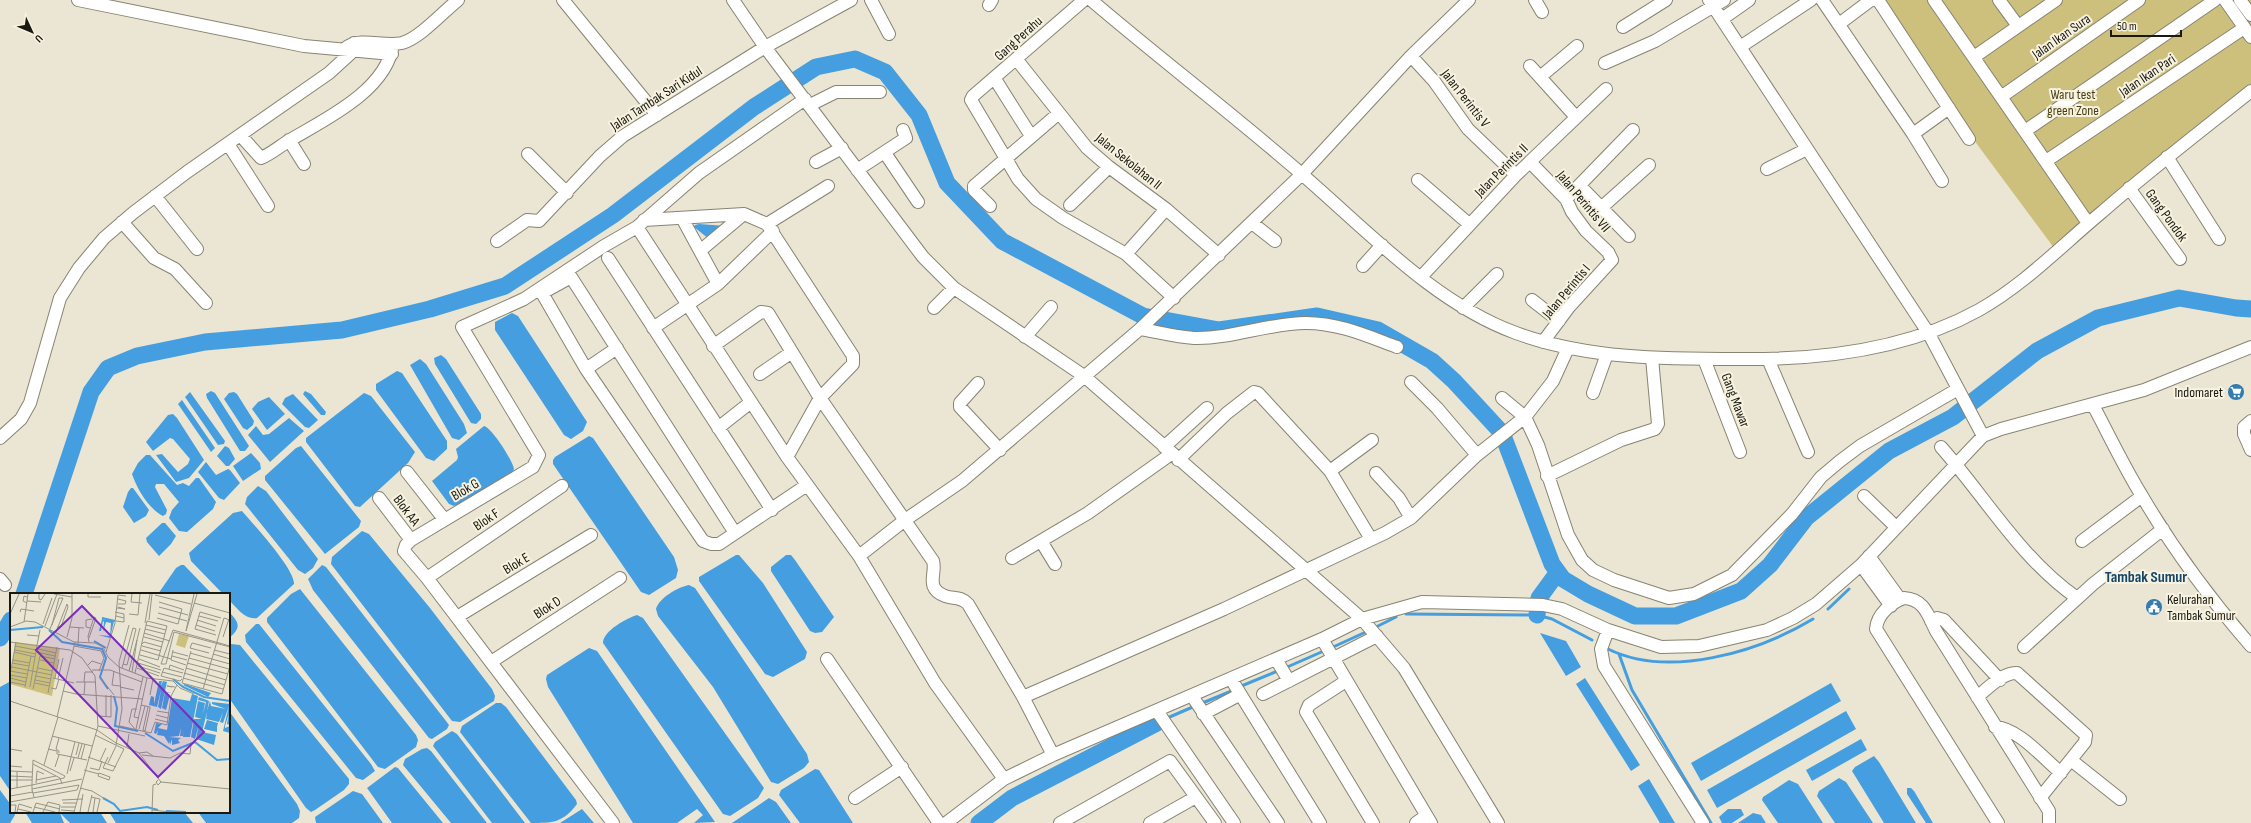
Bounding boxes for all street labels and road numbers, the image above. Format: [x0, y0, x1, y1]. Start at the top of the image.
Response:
street label: Jalan Ikan Sura [2028, 10, 2094, 63]
street label: Gang Perahu [991, 12, 1046, 64]
street label: Jalan Ikan Pari [2115, 50, 2179, 101]
street label: Jalan Tambak Sari Kidul [606, 62, 705, 135]
street label: Jalan Perintis V [1437, 65, 1494, 131]
street label: Jalan Sekolahan II [1091, 129, 1165, 193]
street label: Jalan Perintis II [1470, 140, 1532, 201]
street label: Jalan Perintis VII [1552, 166, 1614, 235]
street label: Gang Pondok [2142, 186, 2192, 245]
street label: Jalan Perintis I [1538, 261, 1594, 323]
street label: Gang Mawar [1717, 371, 1754, 430]
street label: Blok G [448, 475, 482, 504]
street label: Blok AA [389, 491, 424, 530]
street label: Blok F [470, 504, 503, 534]
street label: Blok E [500, 549, 533, 578]
street label: Blok D [530, 592, 564, 622]

